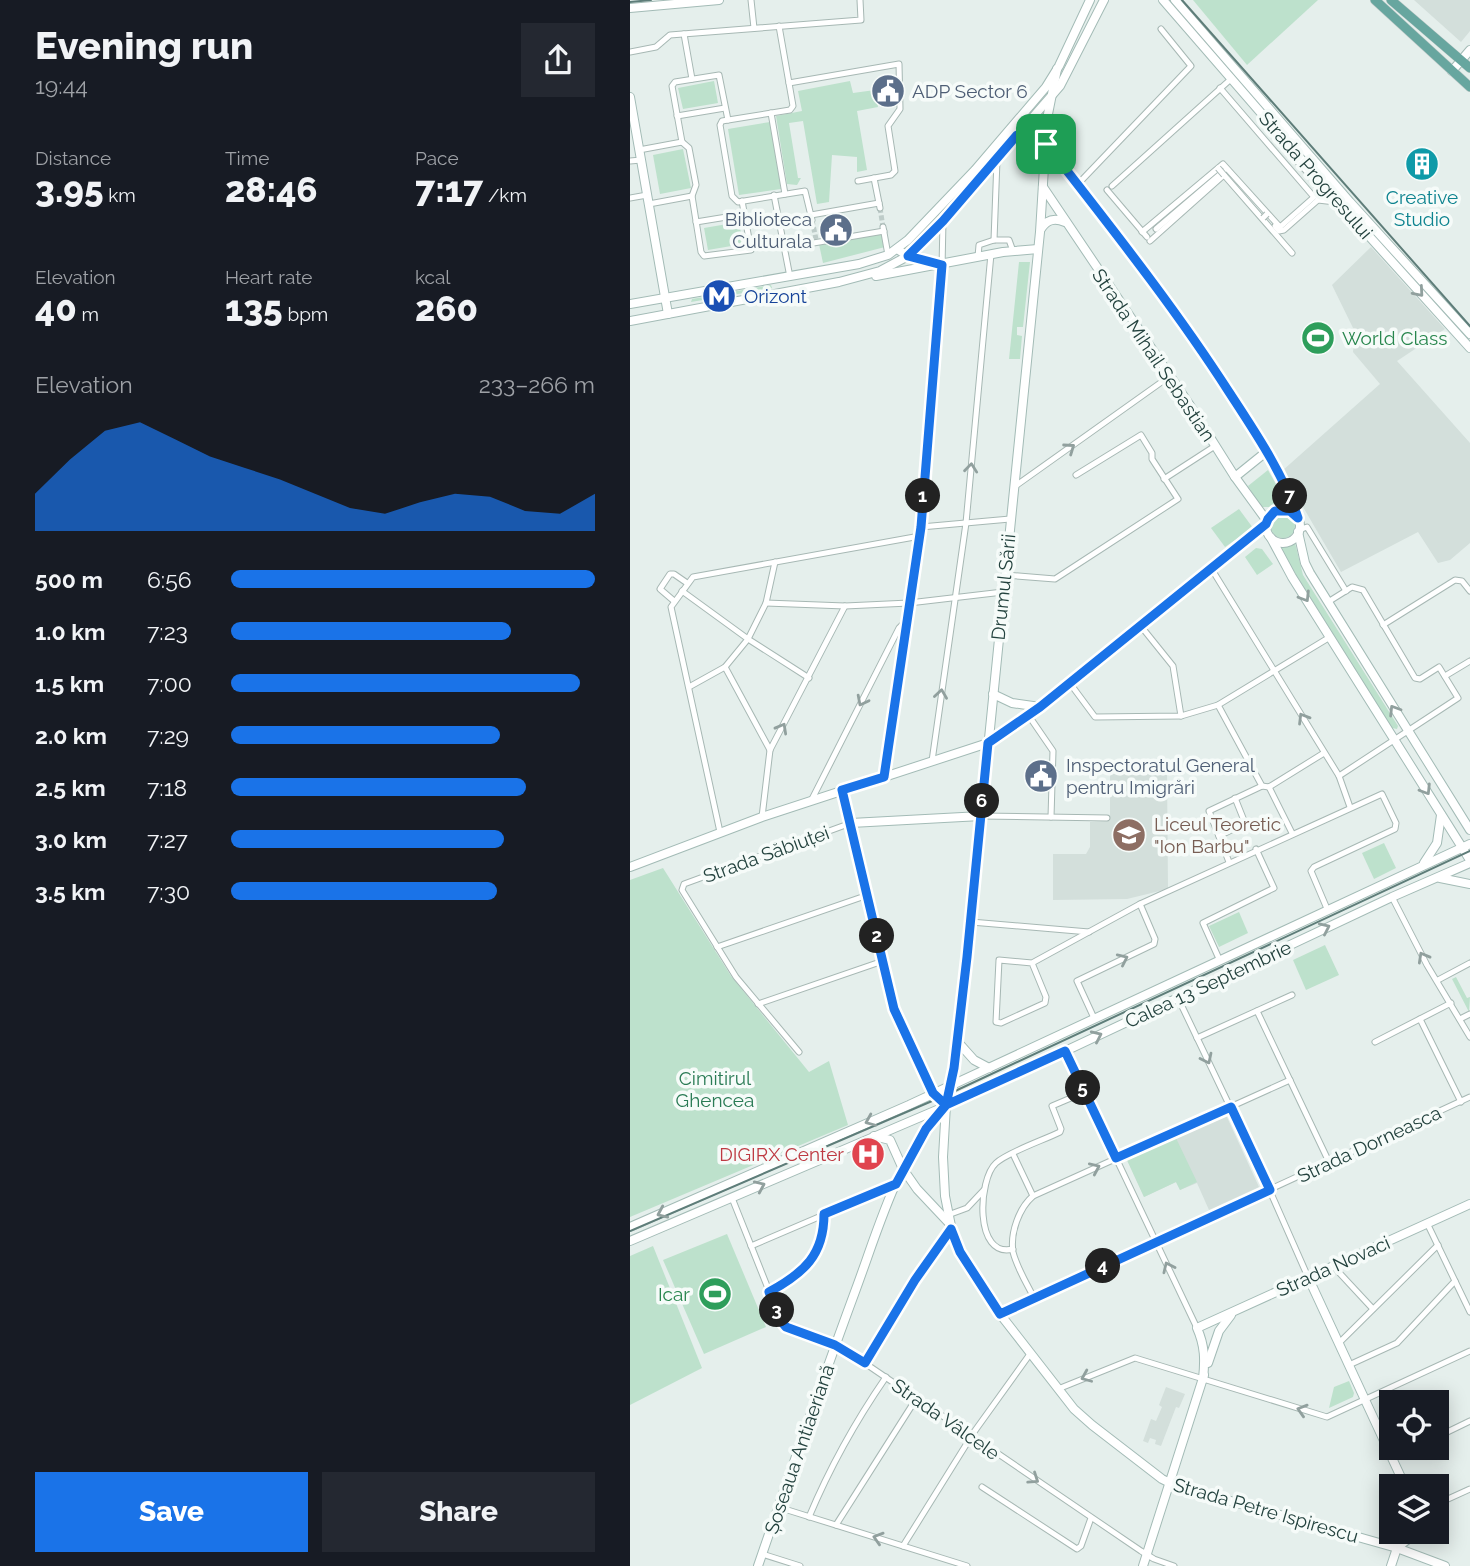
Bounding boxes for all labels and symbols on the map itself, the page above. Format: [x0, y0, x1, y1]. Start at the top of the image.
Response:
public building icon: ADP Sector 6 [869, 72, 907, 110]
place label: ADP Sector 6 [912, 80, 1028, 102]
street label: Strada Progresului [1255, 107, 1377, 243]
pin [1016, 114, 1076, 174]
building icon: Creative Studio [1403, 145, 1441, 183]
place label: Creative Studio [1386, 186, 1458, 230]
place label: Biblioteca Culturala [725, 208, 812, 252]
public building icon: Biblioteca Culturala [817, 211, 855, 249]
street label: Strada Mihail Sebastian [1088, 265, 1220, 445]
metro station icon: Orizont [700, 277, 738, 315]
one-way arrow [1411, 284, 1424, 297]
place label: Orizont [744, 285, 807, 307]
sports icon: World Class [1299, 319, 1337, 357]
place label: World Class [1342, 327, 1447, 349]
one-way arrow [1062, 443, 1075, 456]
one-way arrow [964, 462, 979, 474]
pin: 1 [906, 478, 940, 514]
pin: 7 [1272, 478, 1308, 514]
street label: Drumul Sării [986, 533, 1020, 641]
one-way arrow [1296, 590, 1309, 603]
one-way arrow [933, 688, 948, 700]
one-way arrow [856, 693, 870, 706]
one-way arrow [1389, 705, 1402, 718]
one-way arrow [1298, 713, 1311, 726]
one-way arrow [774, 723, 787, 735]
place label: Inspectoratul General pentru Imigrări [1066, 754, 1256, 798]
public building icon: Inspectoratul General pentru Imigrări [1022, 757, 1060, 795]
one-way arrow [1417, 782, 1430, 795]
pin: 6 [964, 784, 1000, 818]
place label: Liceul Teoretic "Ion Barbu" [1154, 813, 1281, 857]
school or university icon: Liceul Teoretic "Ion Barbu" [1110, 816, 1148, 854]
street label: Strada Săbiuței [700, 821, 832, 887]
pin: 2 [860, 918, 894, 954]
one-way arrow [1318, 922, 1330, 936]
street label: Calea 13 Septembrie [1121, 936, 1295, 1032]
one-way arrow [1418, 952, 1431, 964]
one-way arrow [1116, 953, 1128, 967]
one-way arrow [1090, 1030, 1102, 1044]
one-way arrow [1199, 1052, 1213, 1064]
park label: Cimitirul Ghencea [676, 1067, 754, 1111]
pin: 5 [1065, 1070, 1100, 1106]
street label: Strada Dorneasca [1294, 1101, 1444, 1187]
one-way arrow [865, 1113, 877, 1127]
hospital icon: DIGIRX Center [849, 1135, 887, 1173]
place label: DIGIRX Center [719, 1143, 844, 1165]
one-way arrow [1088, 1162, 1100, 1176]
one-way arrow [753, 1180, 765, 1194]
one-way arrow [657, 1205, 669, 1219]
street label: Strada Novaci [1273, 1231, 1393, 1301]
pin: 4 [1086, 1248, 1120, 1284]
one-way arrow [1162, 1262, 1176, 1274]
sports icon: Icar [696, 1275, 734, 1313]
place label: Icar [658, 1283, 690, 1305]
pin: 3 [760, 1292, 794, 1328]
street label: Șoseaua Antiaeriană [760, 1361, 838, 1537]
one-way arrow [1081, 1369, 1093, 1383]
street label: Strada Vâlcele [888, 1374, 1004, 1464]
one-way arrow [1296, 1404, 1309, 1418]
one-way arrow [1026, 1471, 1039, 1483]
street label: Strada Petre Ispirescu [1171, 1473, 1361, 1547]
one-way arrow [873, 1532, 885, 1547]

